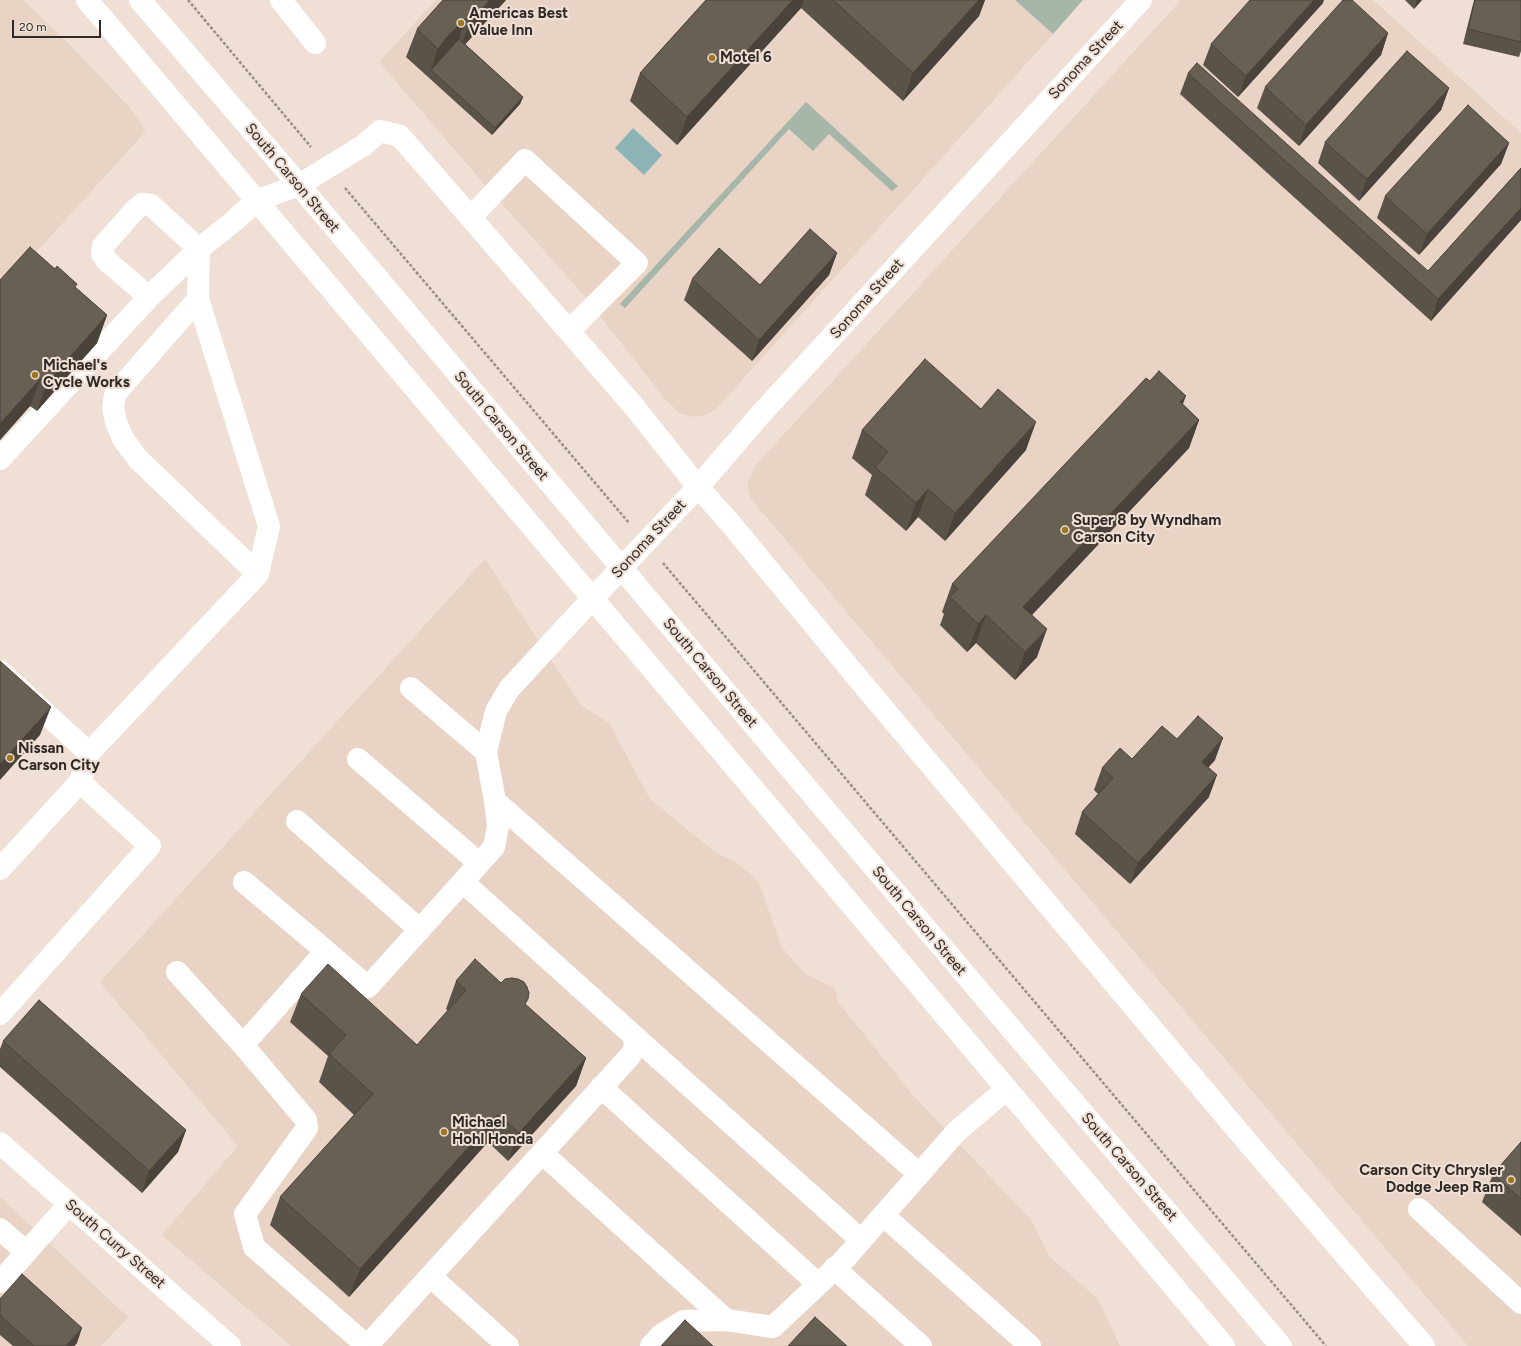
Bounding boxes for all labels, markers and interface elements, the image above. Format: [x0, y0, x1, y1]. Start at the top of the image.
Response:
place label: Americas Best Value Inn [469, 5, 568, 40]
scale bar [14, 12, 103, 38]
street label: Sonoma Street [1045, 17, 1127, 103]
marker: Americas Best Value Inn [456, 18, 466, 28]
text: 20 m [19, 20, 47, 34]
place label: Motel 6 [720, 49, 772, 67]
marker: Motel 6 [707, 53, 717, 63]
street label: South Carson Street [241, 120, 343, 236]
street label: Sonoma Street [826, 255, 908, 343]
place label: Michael's Cycle Works [43, 357, 130, 392]
street label: South Carson Street [450, 368, 552, 484]
marker: Michael's Cycle Works [30, 370, 40, 380]
street label: Sonoma Street [608, 496, 690, 582]
place label: Super 8 by Wyndham Carson City [1073, 512, 1221, 547]
marker: Super 8 by Wyndham Carson City [1060, 525, 1070, 535]
street label: South Carson Street [659, 615, 761, 731]
place label: Nissan Carson City [18, 740, 100, 775]
marker: Nissan Carson City [5, 753, 15, 763]
street label: South Carson Street [868, 863, 970, 979]
street label: South Carson Street [1077, 1109, 1181, 1225]
place label: Michael Hohl Honda [452, 1114, 533, 1149]
marker: Michael Hohl Honda [439, 1127, 449, 1137]
place label: Carson City Chrysler Dodge Jeep Ram [1359, 1162, 1503, 1197]
marker: Carson City Chrysler Dodge Jeep Ram [1506, 1175, 1516, 1185]
street label: South Curry Street [61, 1196, 169, 1292]

